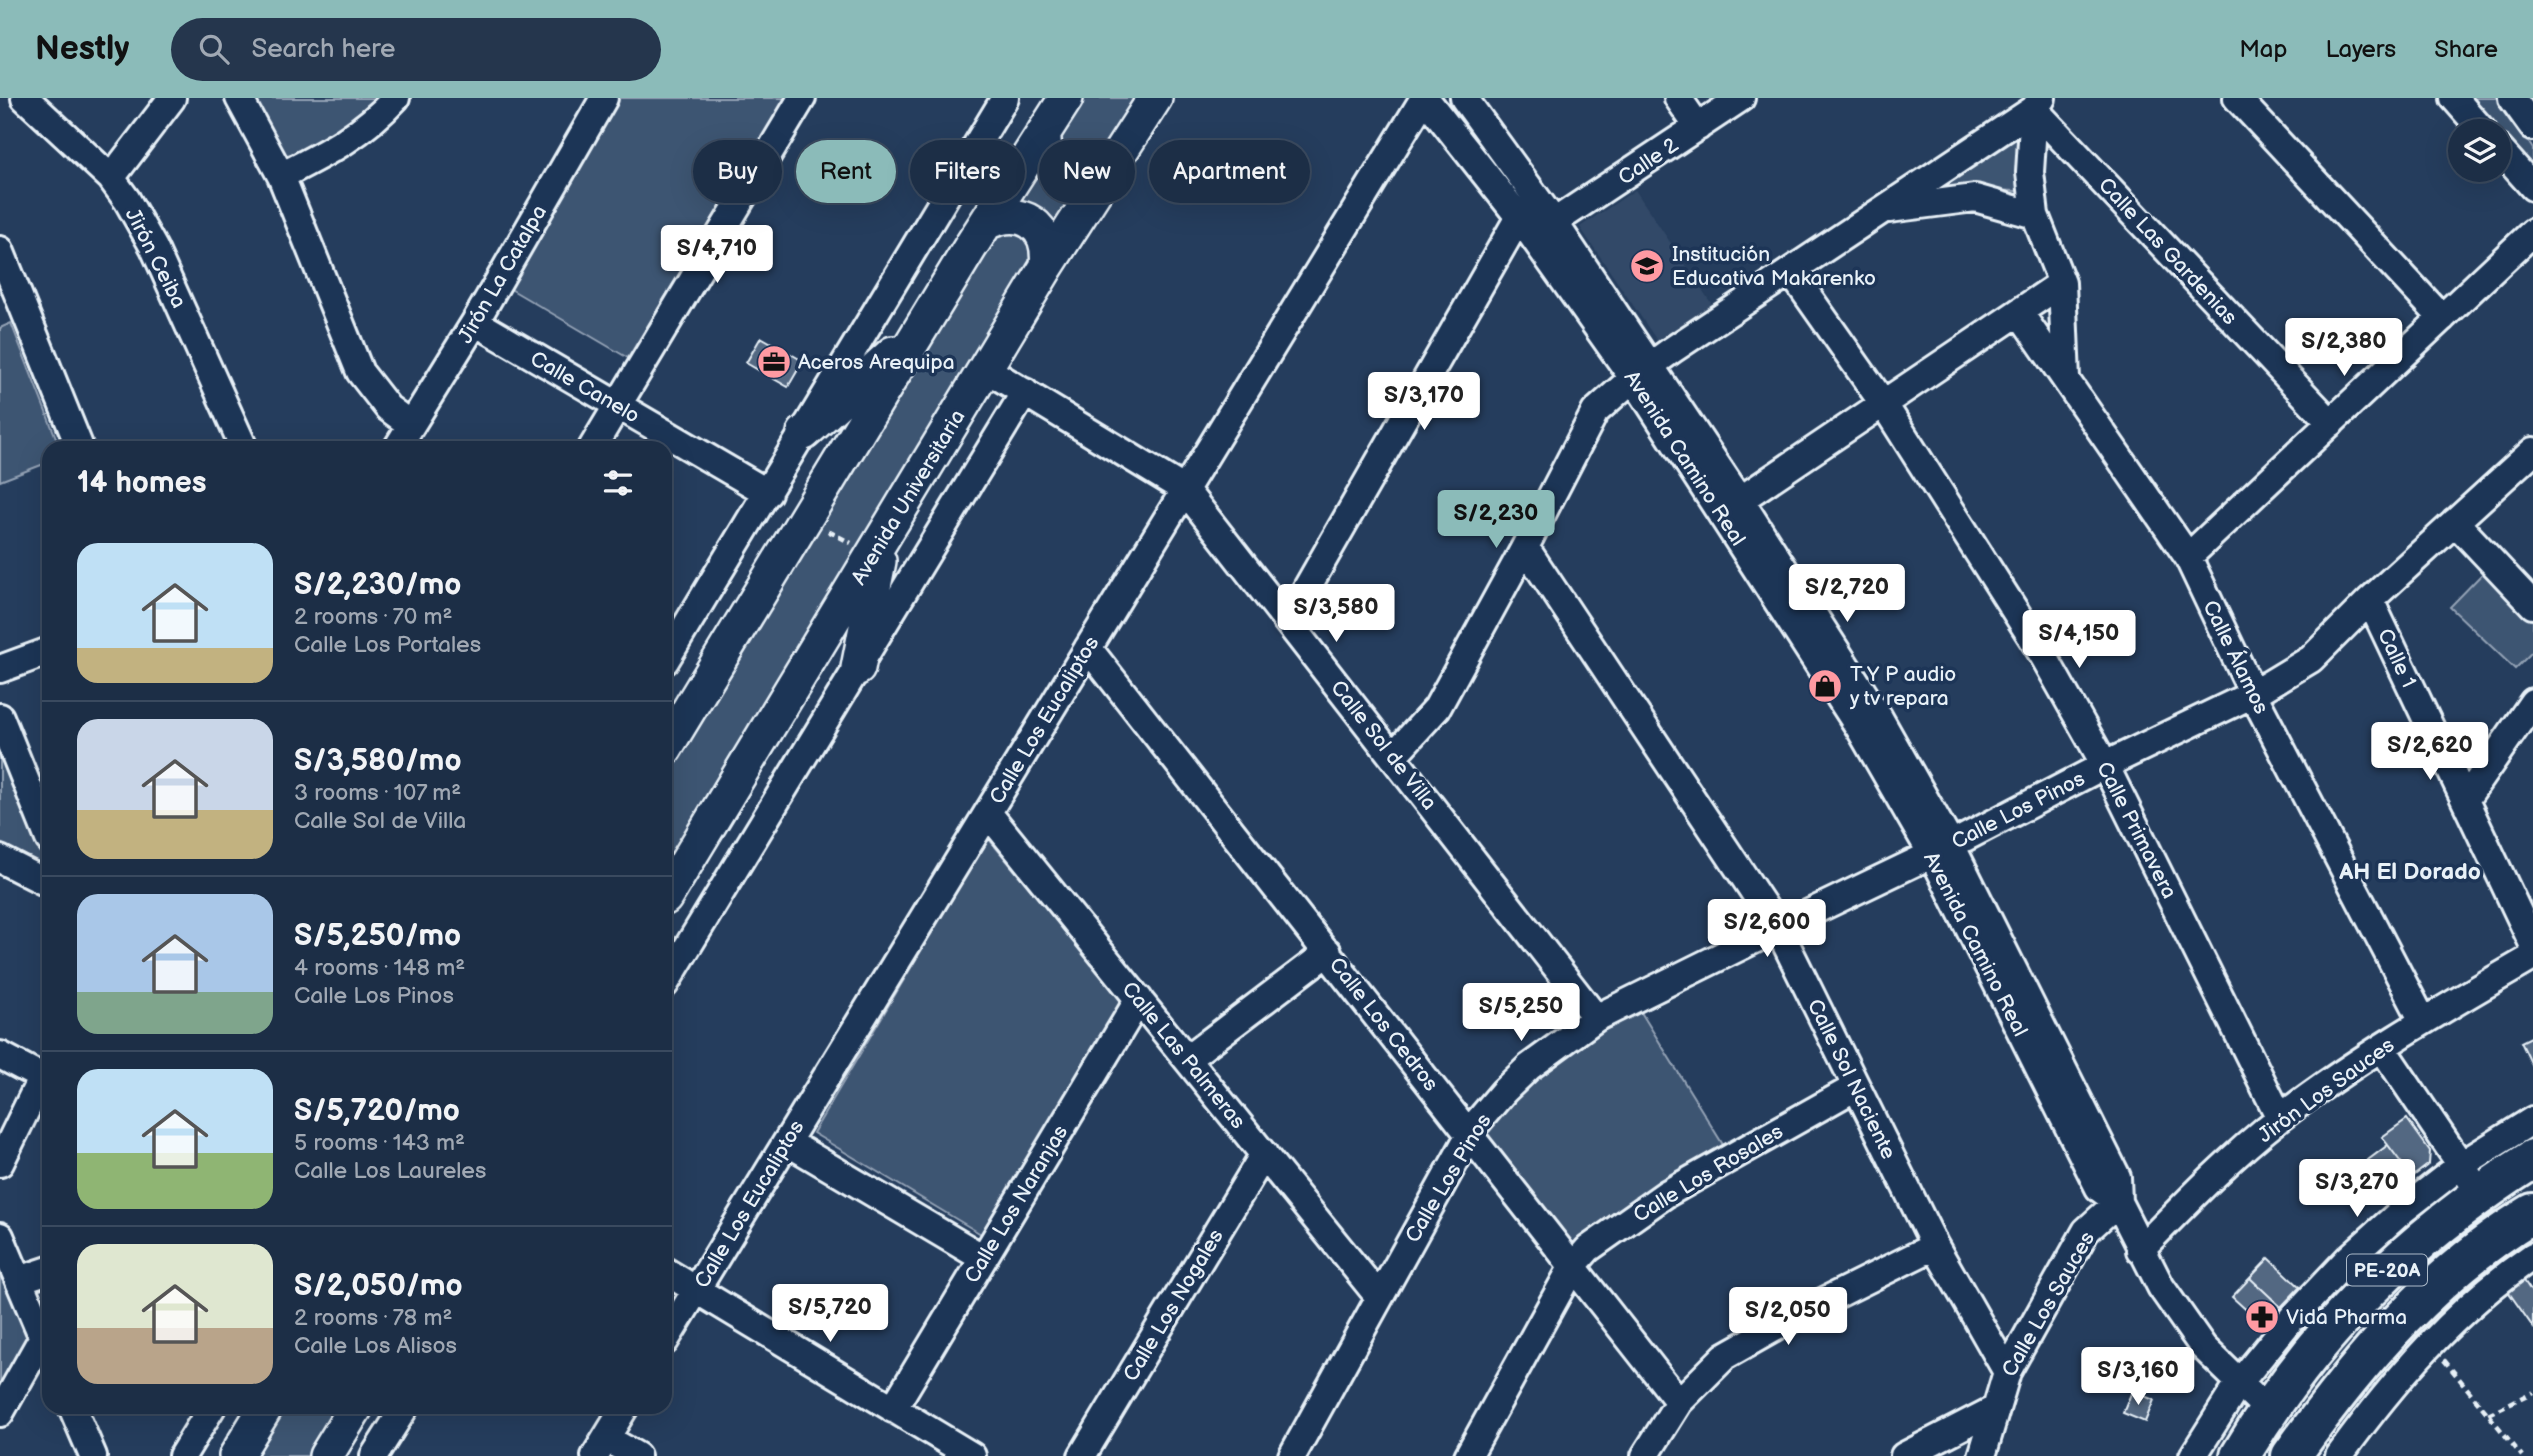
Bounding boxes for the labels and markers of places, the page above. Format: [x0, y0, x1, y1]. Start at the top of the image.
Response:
pin: S/4,710 [652, 226, 782, 285]
place label: Institución Educativa Makarenko [1672, 242, 1876, 291]
school or university icon: Institución Educativa Makarenko [1628, 247, 1666, 285]
pin: S/2,380 [2279, 318, 2409, 378]
office icon: Aceros Arequipa [755, 343, 793, 381]
place label: Aceros Arequipa [798, 350, 955, 375]
pin: S/3,170 [1359, 372, 1489, 432]
pin: S/2,230 [1431, 490, 1561, 550]
pin: S/2,720 [1782, 564, 1912, 624]
pin: S/3,580 [1271, 584, 1401, 644]
pin: S/4,150 [2014, 610, 2144, 670]
place label: T Y P audio y tv repara [1849, 662, 1956, 711]
shop icon: T Y P audio y tv repara [1806, 667, 1844, 705]
pin: S/2,620 [2365, 722, 2495, 782]
pin: S/2,600 [1702, 900, 1832, 959]
pin: S/5,250 [1456, 984, 1586, 1043]
pin: S/3,270 [2292, 1160, 2422, 1219]
pin: S/5,720 [765, 1284, 895, 1344]
pin: S/2,050 [1723, 1288, 1853, 1347]
pharmacy icon: Vida Pharma [2243, 1298, 2281, 1336]
place label: Vida Pharma [2286, 1305, 2407, 1330]
pin: S/3,160 [2073, 1348, 2203, 1407]

